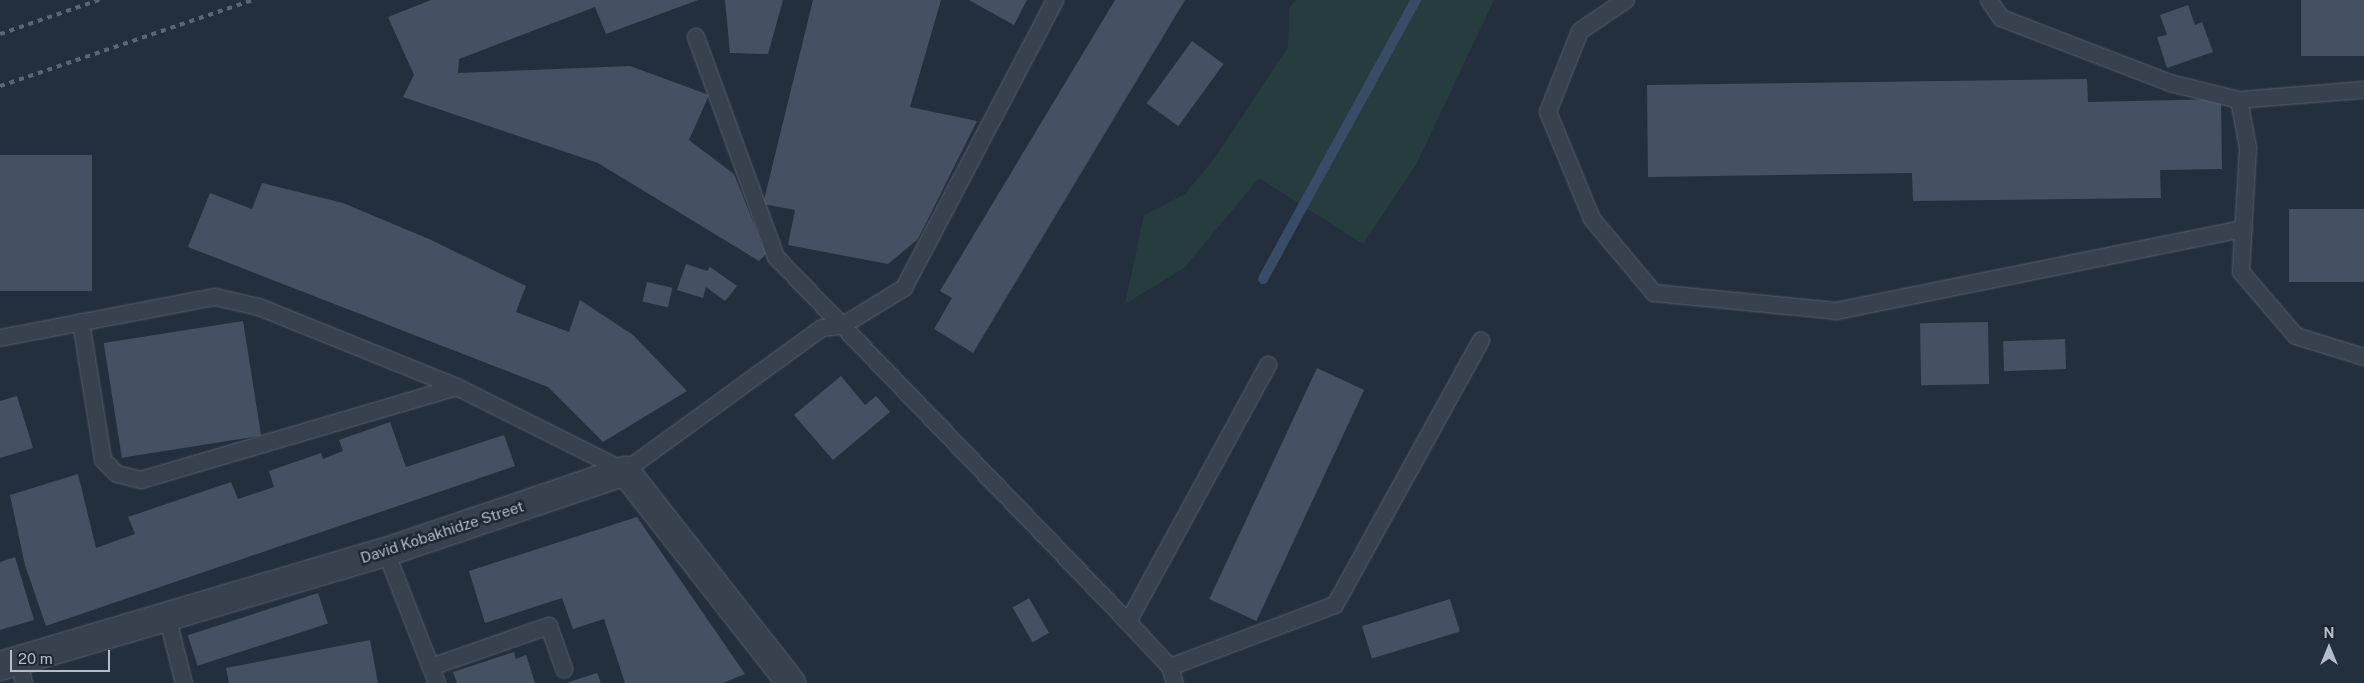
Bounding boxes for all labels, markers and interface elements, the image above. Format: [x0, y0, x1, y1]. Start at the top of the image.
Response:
street label: David Kobakhidze Street [358, 497, 526, 567]
north arrow [2304, 623, 2354, 673]
text: N [2324, 625, 2334, 641]
scale bar [12, 640, 112, 672]
text: 20 m [18, 650, 53, 667]

